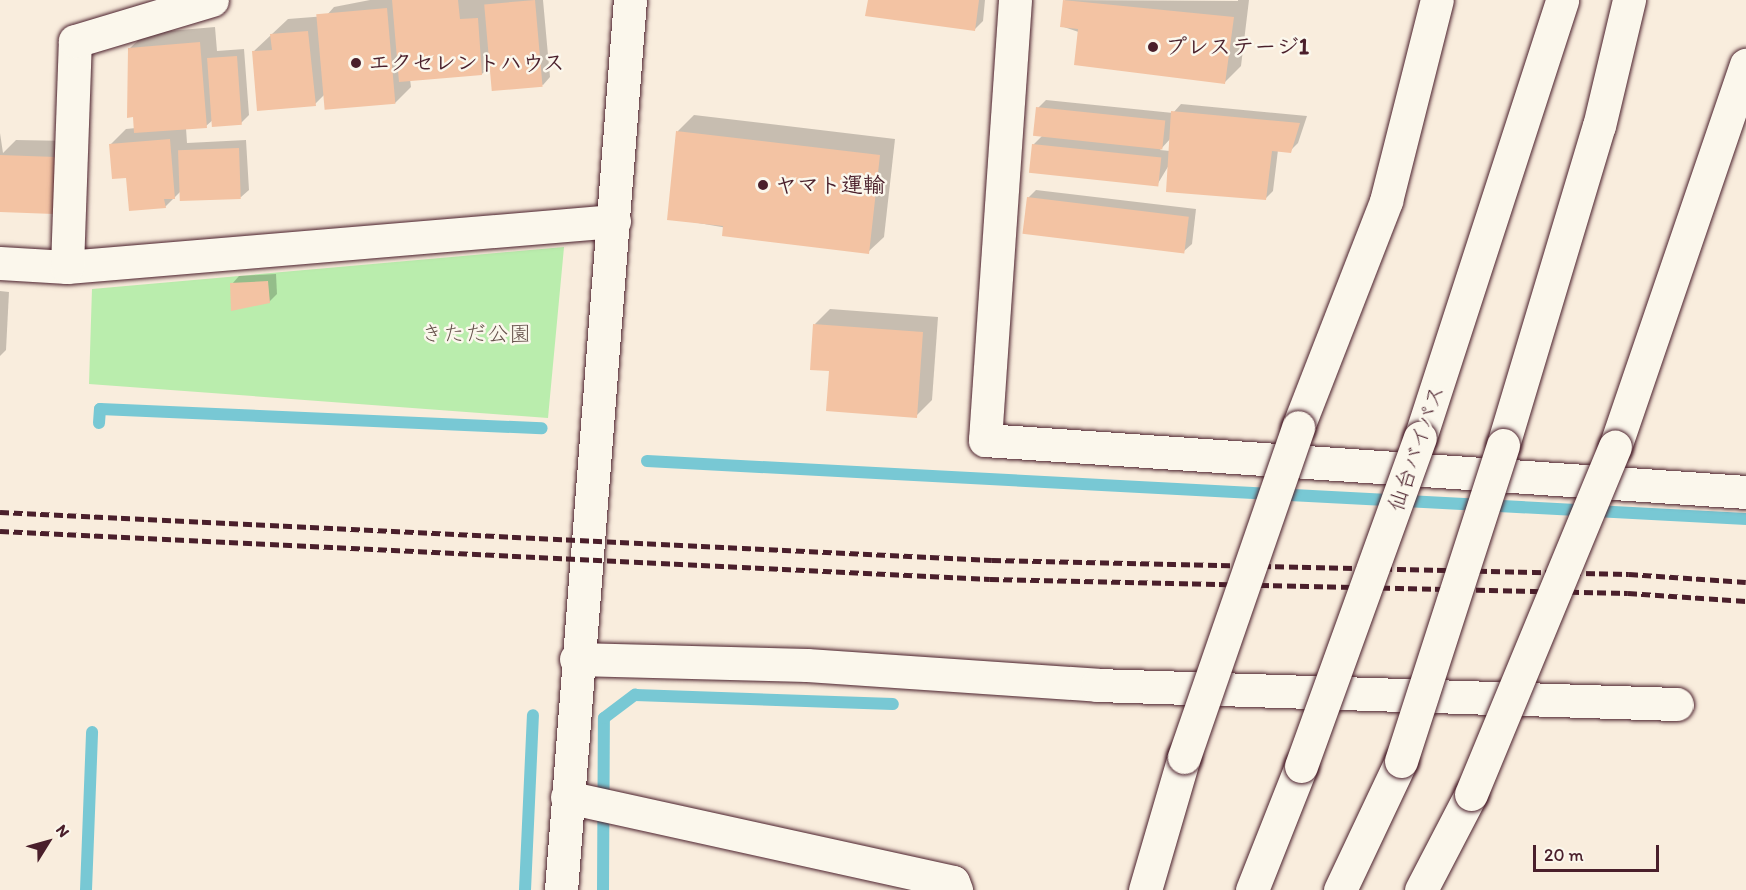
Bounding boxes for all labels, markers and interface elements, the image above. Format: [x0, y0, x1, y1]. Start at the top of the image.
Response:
place label: プレステージ1 [1165, 34, 1307, 60]
marker: プレステージ1 [1146, 40, 1160, 54]
place label: エクセレントハウス [368, 50, 566, 76]
marker: エクセレントハウス [349, 56, 363, 70]
place label: ヤマト運輸 [775, 172, 885, 198]
marker: ヤマト運輸 [756, 178, 770, 192]
park label: きただ公園 [421, 321, 531, 347]
street label: 仙台バイパス [1382, 381, 1450, 515]
north arrow [18, 812, 78, 872]
text: N [52, 821, 74, 841]
scale bar [1536, 833, 1662, 871]
text: 20 m [1544, 844, 1584, 866]

